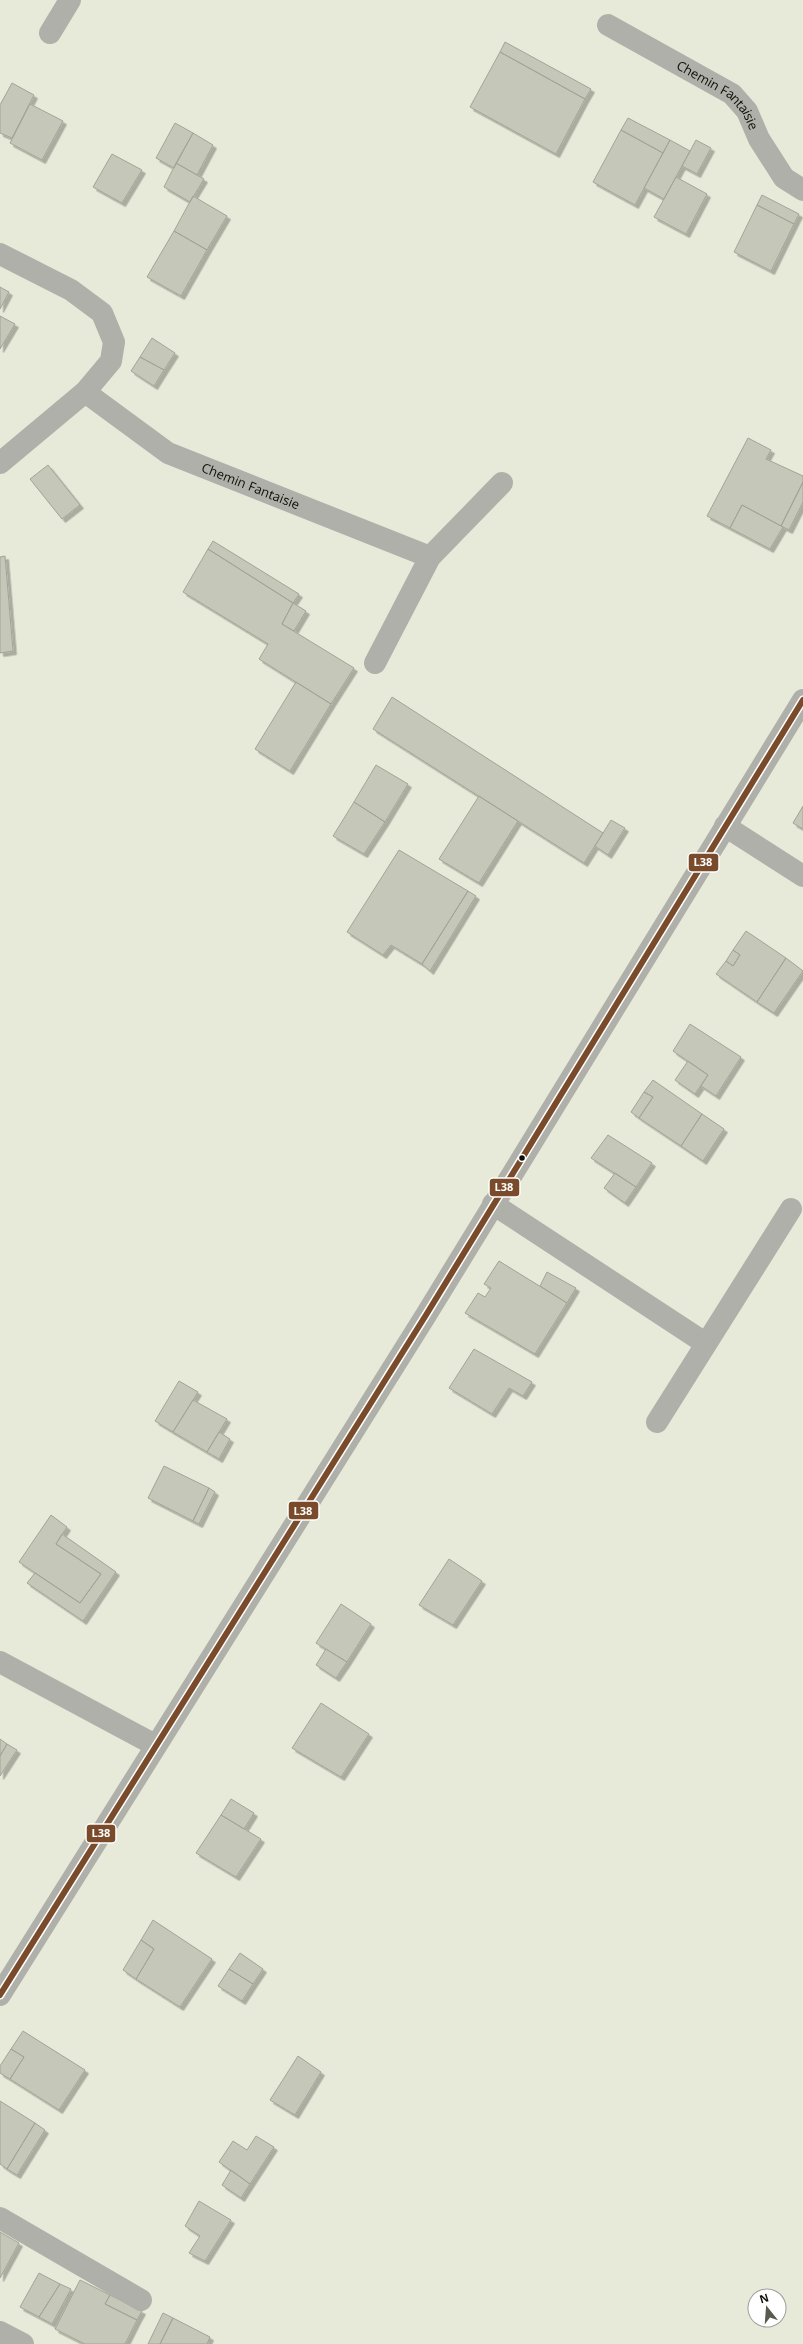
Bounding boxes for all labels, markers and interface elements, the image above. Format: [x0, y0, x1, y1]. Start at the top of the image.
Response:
street label: Chemin Fantaisie [673, 56, 763, 132]
street label: Chemin Fantaisie [199, 458, 302, 513]
line badge: L38 [688, 853, 719, 872]
text: L38 [694, 854, 712, 869]
unlabelled marker [517, 1153, 527, 1163]
line badge: L38 [489, 1178, 520, 1197]
text: L38 [495, 1179, 513, 1194]
line badge: L38 [288, 1501, 319, 1520]
text: L38 [294, 1503, 312, 1518]
line badge: L38 [86, 1824, 116, 1843]
text: L38 [92, 1825, 110, 1840]
north arrow [747, 2288, 787, 2328]
text: N [757, 2289, 770, 2306]

